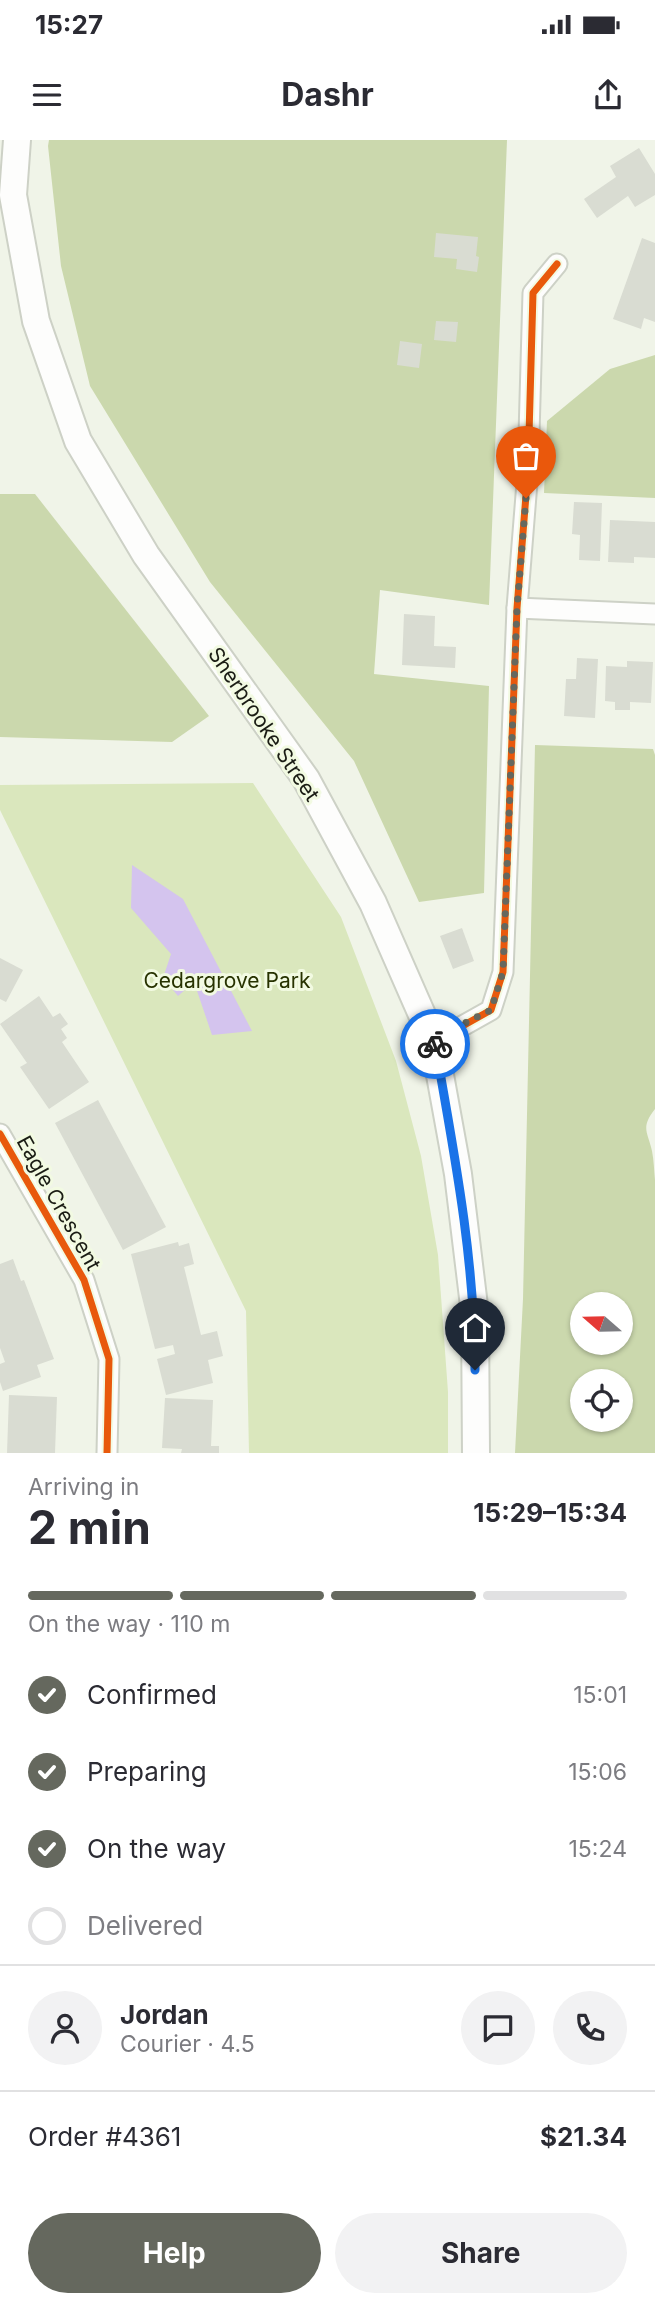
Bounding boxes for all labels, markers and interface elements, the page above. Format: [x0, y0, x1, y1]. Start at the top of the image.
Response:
text: 15:27 [35, 9, 103, 40]
text: Dashr [281, 75, 374, 114]
icon: menu [28, 76, 66, 114]
icon: share [589, 76, 627, 114]
pin [496, 426, 556, 498]
icon: bag [507, 437, 545, 475]
street label: Sherbrooke Street [203, 642, 325, 806]
park label: Cedargrove Park [144, 968, 311, 993]
courier [400, 1009, 470, 1079]
icon: bike [416, 1025, 454, 1063]
street label: Eagle Crescent [12, 1131, 106, 1275]
north arrow [570, 1292, 634, 1354]
map controls [570, 1292, 633, 1432]
pin [445, 1298, 505, 1370]
icon: home [456, 1309, 494, 1347]
button: locate [570, 1369, 633, 1432]
text: Arriving in [28, 1473, 139, 1501]
text: 15:29–15:34 [473, 1497, 627, 1528]
text: 2 min [28, 1499, 151, 1555]
text: On the way · 110 m [28, 1610, 230, 1638]
icon: check [28, 1676, 66, 1714]
text: Confirmed [87, 1679, 217, 1710]
text: 15:01 [573, 1681, 627, 1709]
icon: check [28, 1753, 66, 1791]
text: Preparing [87, 1756, 207, 1787]
text: 15:06 [568, 1758, 627, 1786]
icon: check [28, 1830, 66, 1868]
text: On the way [87, 1833, 226, 1864]
text: 15:24 [569, 1835, 627, 1863]
text: Delivered [87, 1910, 203, 1941]
button: person [28, 1991, 102, 2065]
button: chat [461, 1991, 535, 2065]
button: phone [553, 1991, 627, 2065]
text: Jordan [120, 1999, 209, 2030]
text: Courier · 4.5 [120, 2030, 255, 2058]
text: Order #4361 [28, 2121, 181, 2152]
text: $21.34 [540, 2121, 627, 2152]
button: Help [28, 2213, 321, 2293]
button: Share [335, 2213, 627, 2293]

